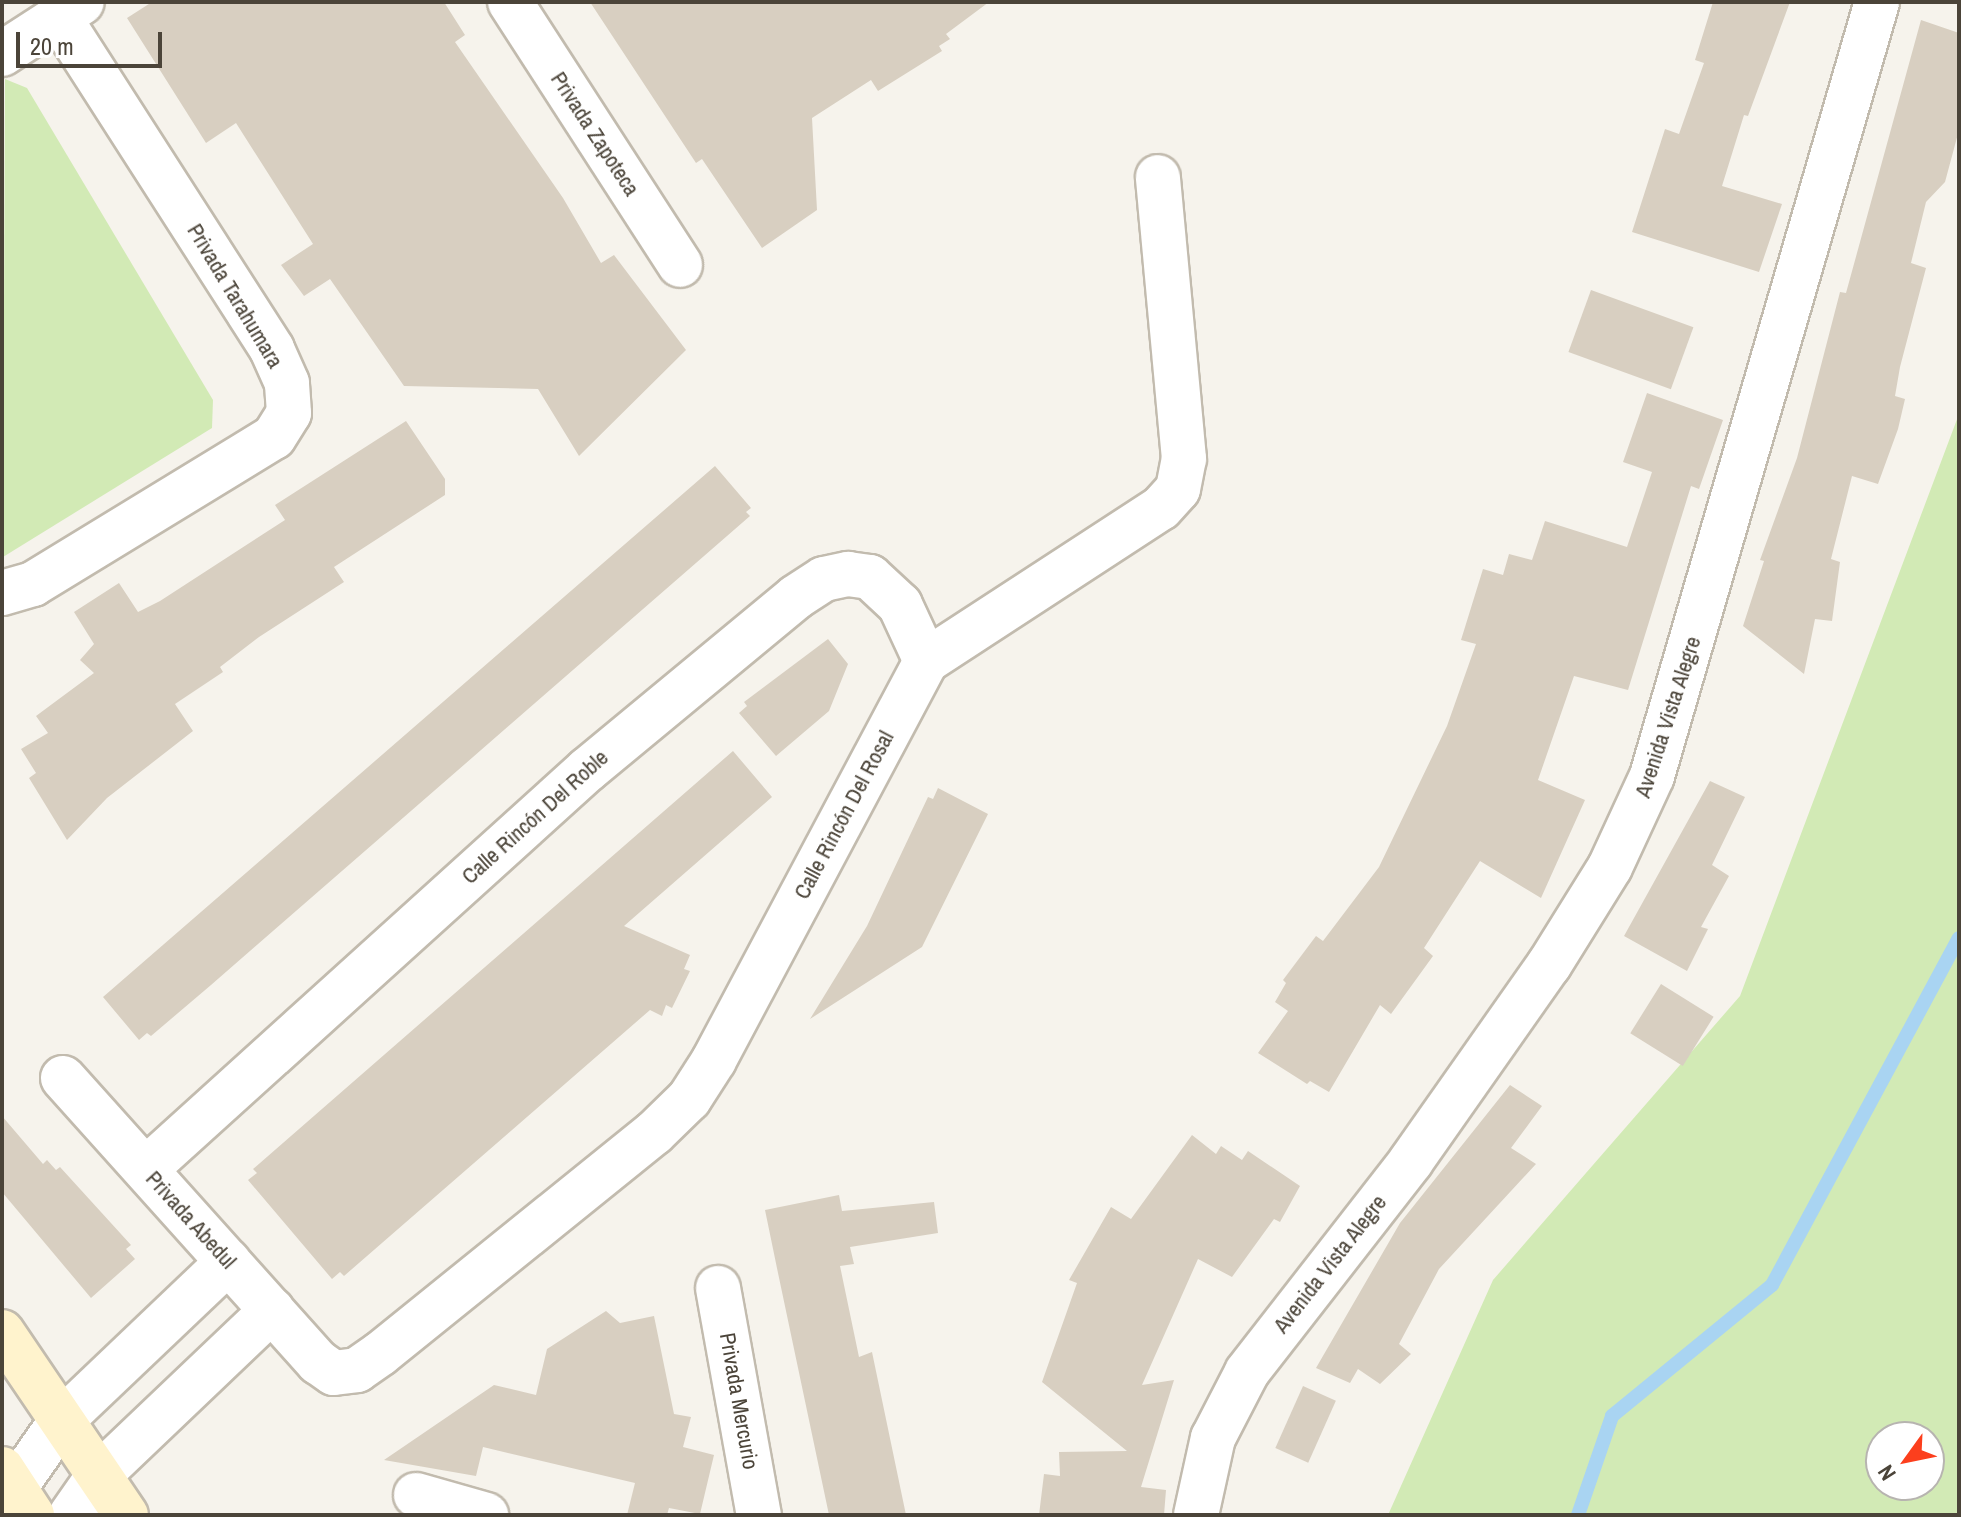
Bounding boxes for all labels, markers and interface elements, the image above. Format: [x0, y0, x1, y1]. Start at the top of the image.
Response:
scale bar [20, 16, 166, 66]
text: 20 m [30, 30, 74, 62]
street label: Privada Zapoteca [545, 67, 645, 201]
street label: Privada Tarahumara [182, 219, 288, 373]
street label: Avenida Vista Alegre [1629, 633, 1707, 801]
street label: Calle Rincón Del Rosal [789, 726, 899, 904]
street label: Calle Rincón Del Roble [457, 744, 613, 890]
street label: Privada Abedul [140, 1165, 242, 1275]
street label: Avenida Vista Alegre [1268, 1189, 1392, 1339]
street label: Privada Mercurio [714, 1331, 764, 1471]
north arrow [1865, 1421, 1945, 1501]
text: N [1870, 1459, 1903, 1487]

